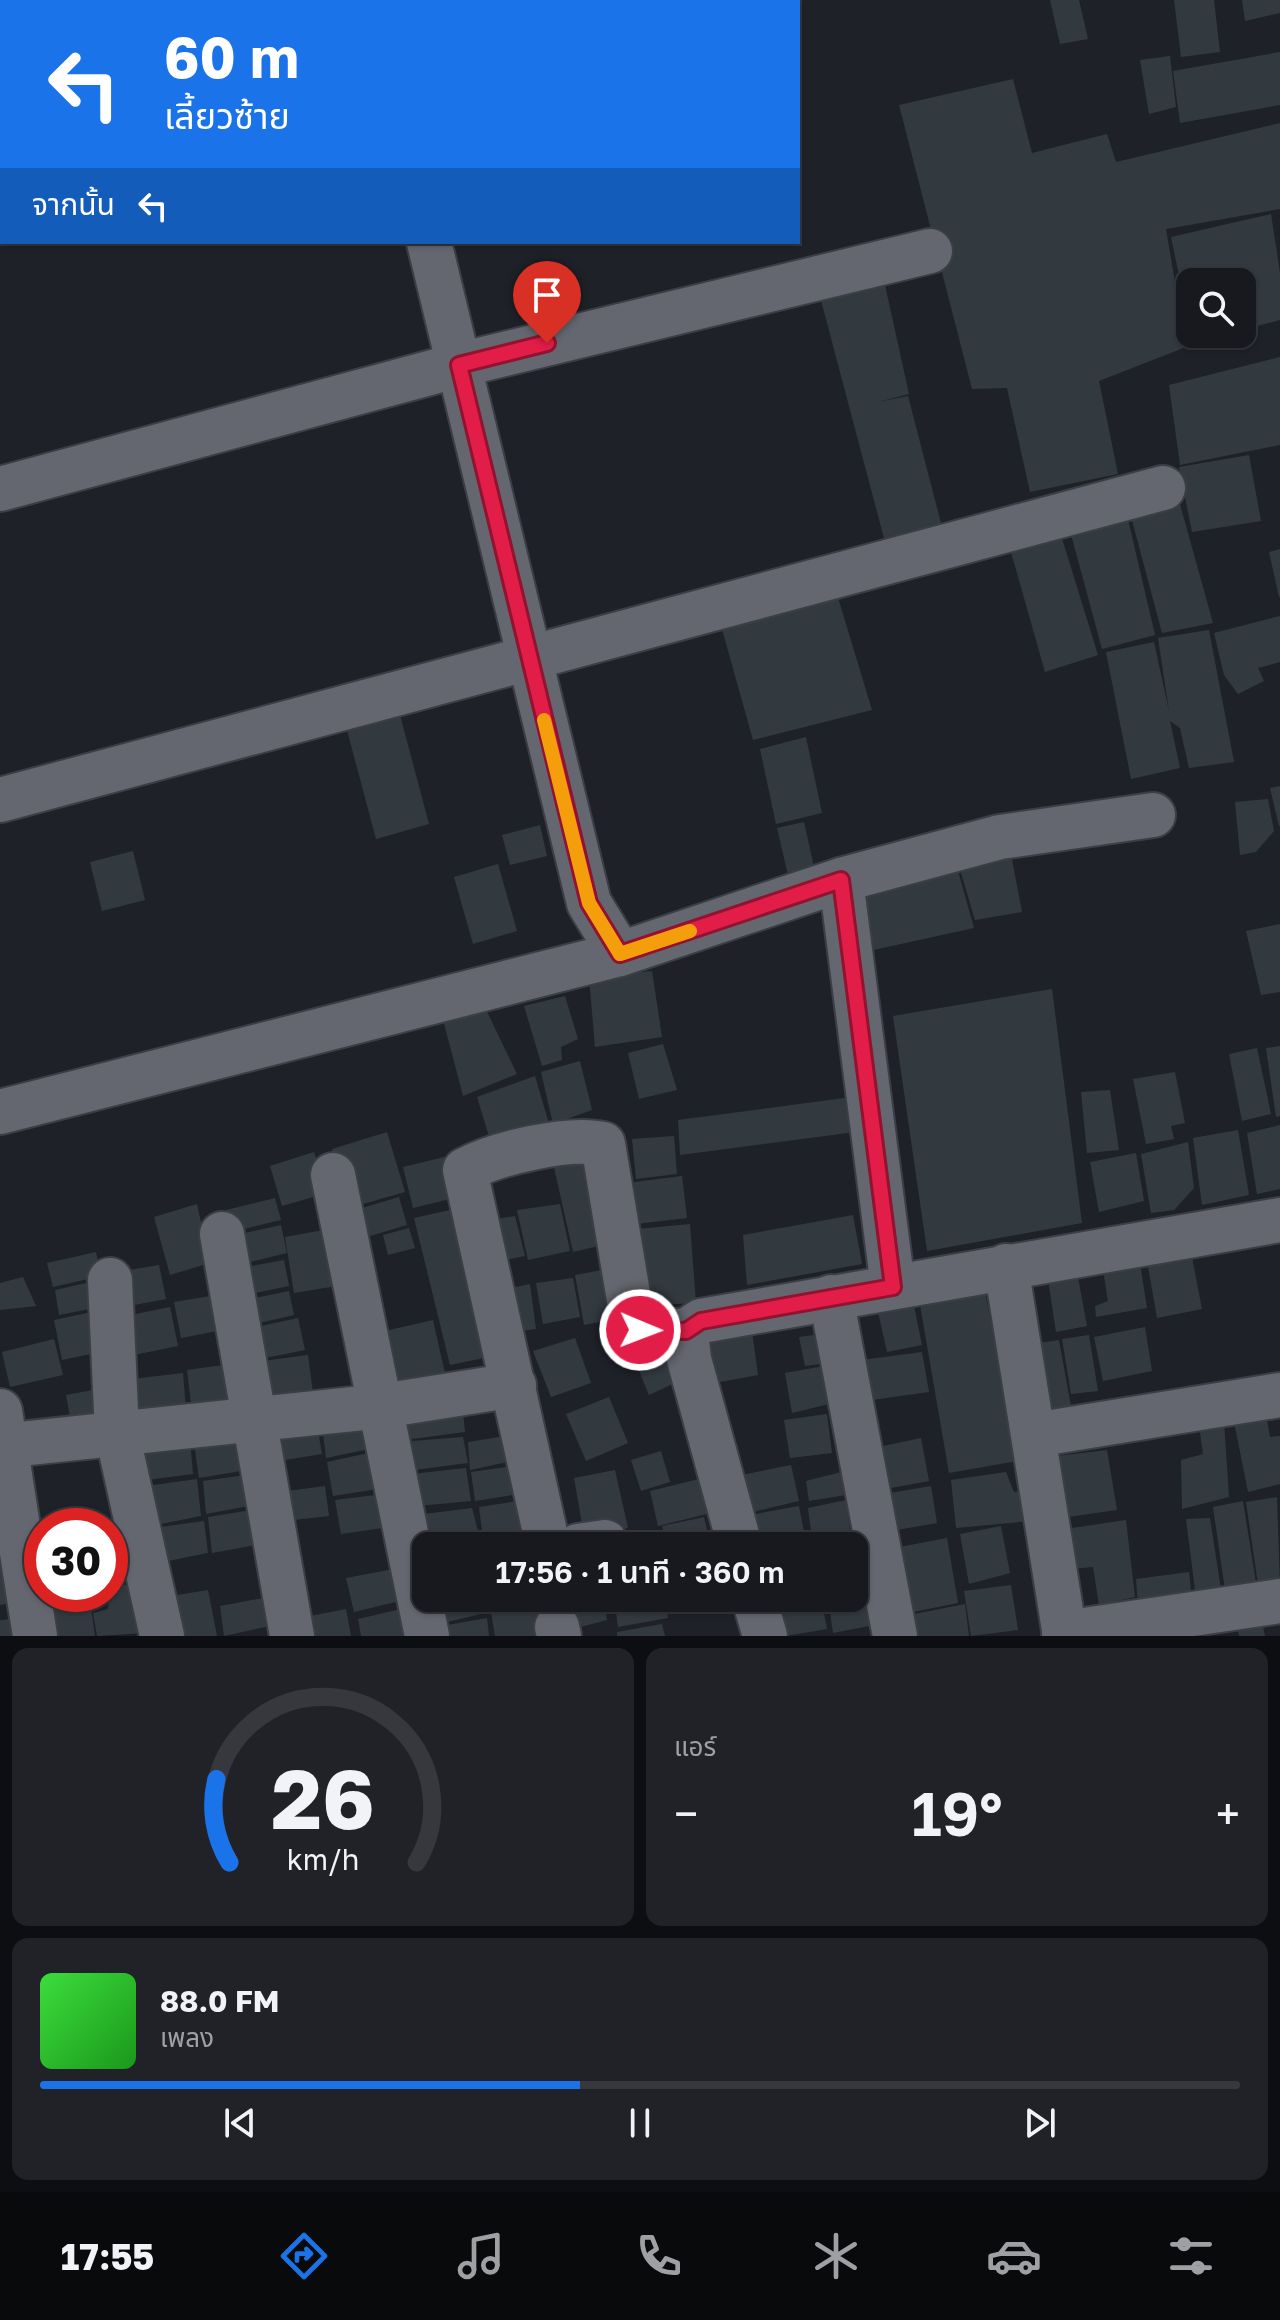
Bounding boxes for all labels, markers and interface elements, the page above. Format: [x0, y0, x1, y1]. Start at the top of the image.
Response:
text: 60 m [164, 23, 299, 90]
icon: left [32, 32, 136, 136]
text: เลี้ยวซ้าย [164, 94, 290, 137]
icon: left [131, 184, 175, 228]
text: จากนั้น [32, 186, 115, 222]
pin [513, 261, 581, 343]
map controls [1176, 268, 1256, 348]
button: search [1176, 268, 1256, 348]
icon: arrive [525, 273, 569, 317]
position arrow [598, 1288, 682, 1372]
speed limit sign: 30 [24, 1508, 128, 1612]
text: 17:56 · 1 นาที · 360 m [496, 1554, 784, 1590]
text: แอร์ [674, 1731, 716, 1762]
text: 26 [271, 1747, 375, 1847]
text: 19° [911, 1777, 1003, 1849]
text: − [674, 1787, 698, 1840]
text: + [1216, 1787, 1240, 1840]
text: km/h [287, 1842, 359, 1876]
text: 88.0 FM [160, 1983, 280, 2019]
text: เพลง [160, 2022, 214, 2053]
icon: previous [218, 2101, 262, 2145]
icon: pause [618, 2101, 662, 2145]
icon: next [1018, 2101, 1062, 2145]
icon: directions [276, 2228, 332, 2284]
icon: music [453, 2228, 509, 2284]
icon: phone [631, 2228, 687, 2284]
icon: climate [808, 2228, 864, 2284]
icon: car [986, 2228, 1042, 2284]
icon: filters [1163, 2228, 1219, 2284]
text: 17:55 [61, 2235, 154, 2278]

